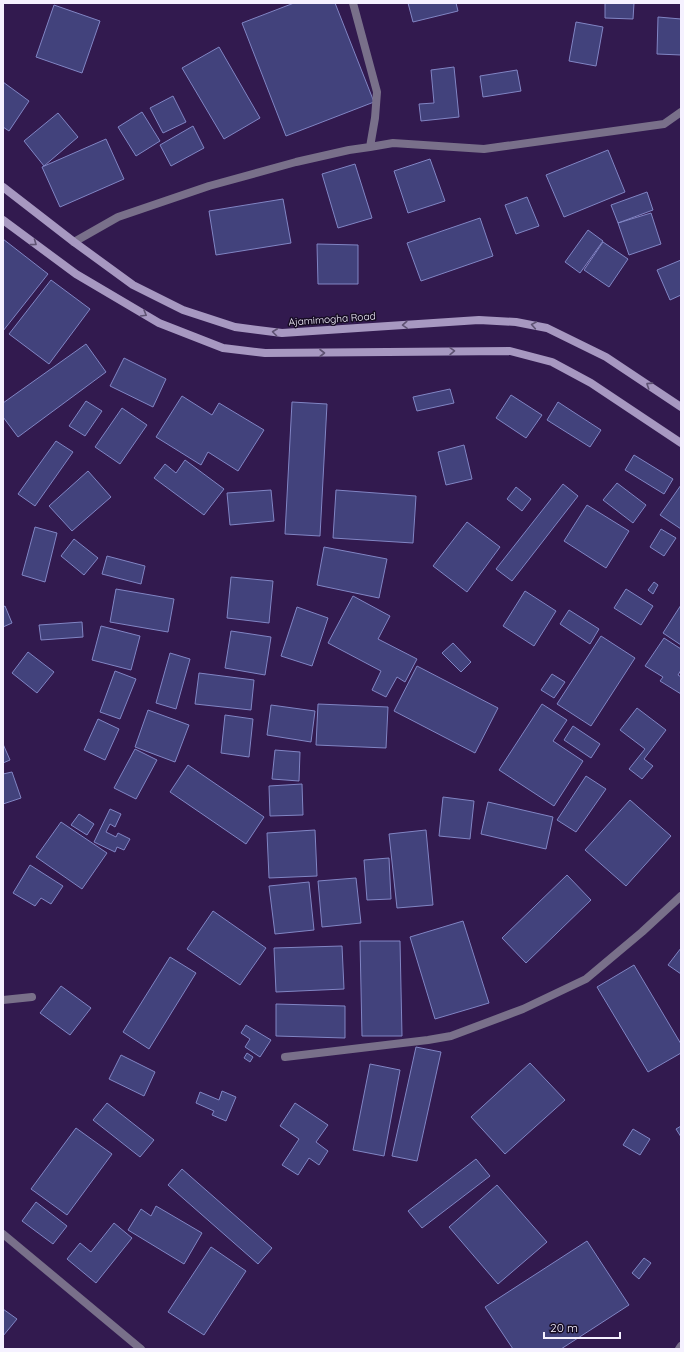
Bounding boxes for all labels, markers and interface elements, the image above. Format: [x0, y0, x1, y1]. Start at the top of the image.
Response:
one-way arrow [30, 238, 37, 245]
one-way arrow [140, 309, 147, 316]
street label: Ajamimogha Road [288, 309, 376, 329]
one-way arrow [402, 320, 408, 329]
one-way arrow [531, 322, 537, 330]
one-way arrow [272, 328, 278, 337]
one-way arrow [449, 347, 455, 356]
one-way arrow [319, 349, 325, 357]
one-way arrow [646, 383, 653, 390]
scale bar [544, 1314, 620, 1340]
text: 20 m [550, 1320, 578, 1335]

